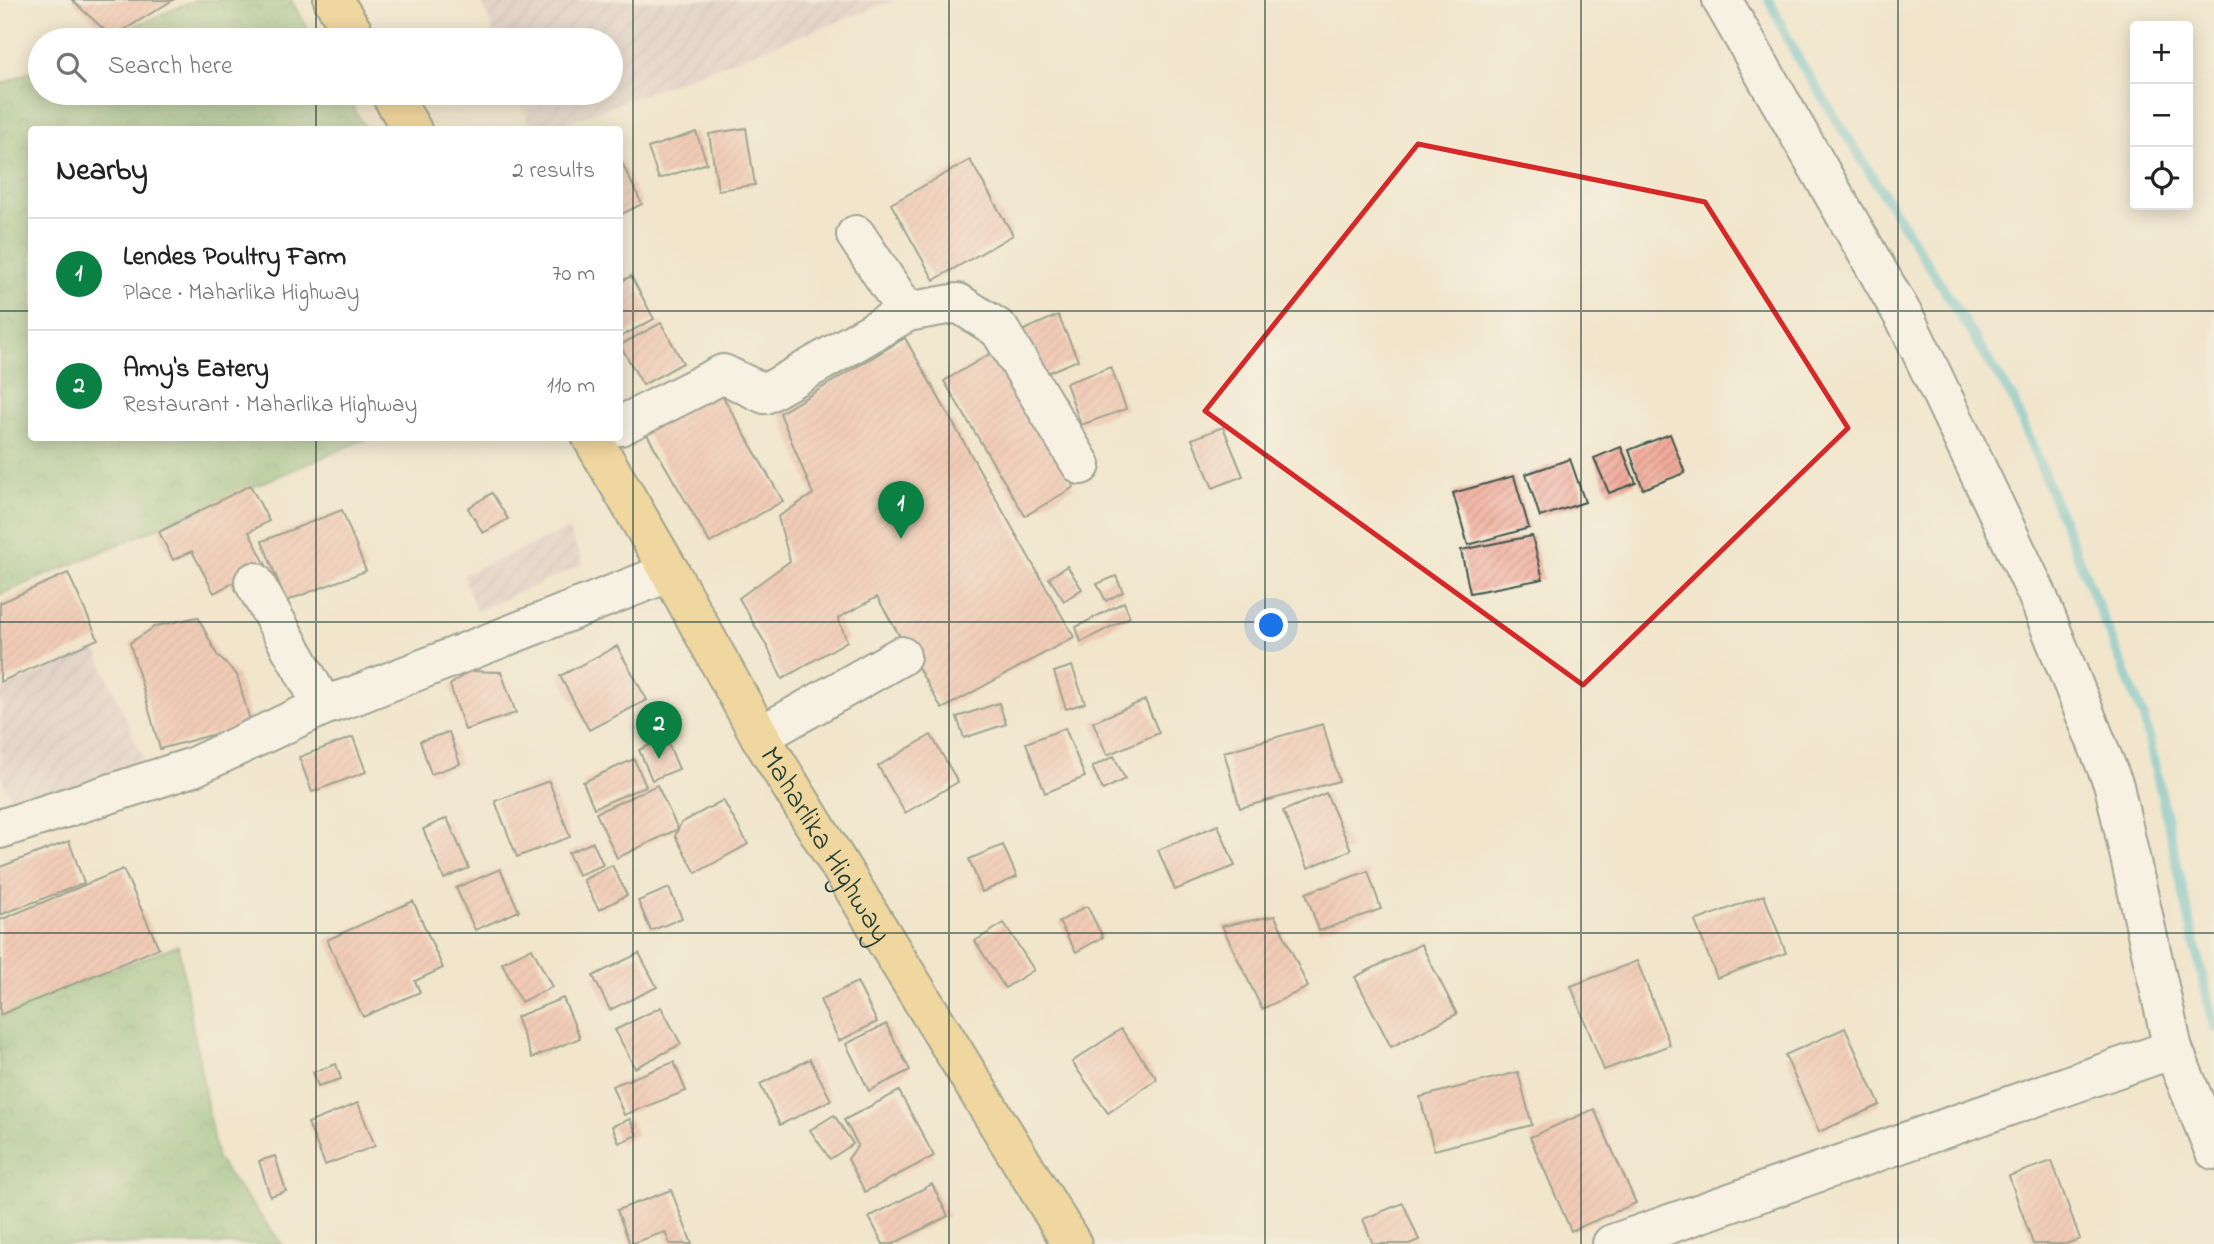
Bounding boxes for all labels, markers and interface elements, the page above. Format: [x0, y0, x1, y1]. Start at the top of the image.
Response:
map controls [2130, 21, 2193, 210]
button: + [2130, 21, 2193, 84]
search box [28, 28, 623, 105]
icon: search [52, 48, 90, 86]
text: Search here [108, 48, 233, 86]
button: − [2130, 84, 2193, 147]
button: locate [2130, 147, 2193, 210]
text: Nearby [56, 150, 148, 194]
text: 2 results [512, 155, 595, 188]
text: Lendes Poultry Farm [123, 239, 346, 277]
text: 1 [75, 258, 83, 291]
text: 70 m [552, 258, 595, 291]
text: Place · Maharlika Highway [123, 277, 359, 310]
text: Amy's Eatery [123, 351, 269, 389]
text: 2 [73, 370, 85, 403]
text: 110 m [547, 370, 595, 403]
text: Restaurant · Maharlika Highway [123, 389, 417, 422]
pin: 1 [878, 481, 924, 539]
your location [1254, 608, 1288, 642]
pin: 2 [636, 701, 682, 759]
street label: Maharlika Highway [747, 739, 901, 952]

